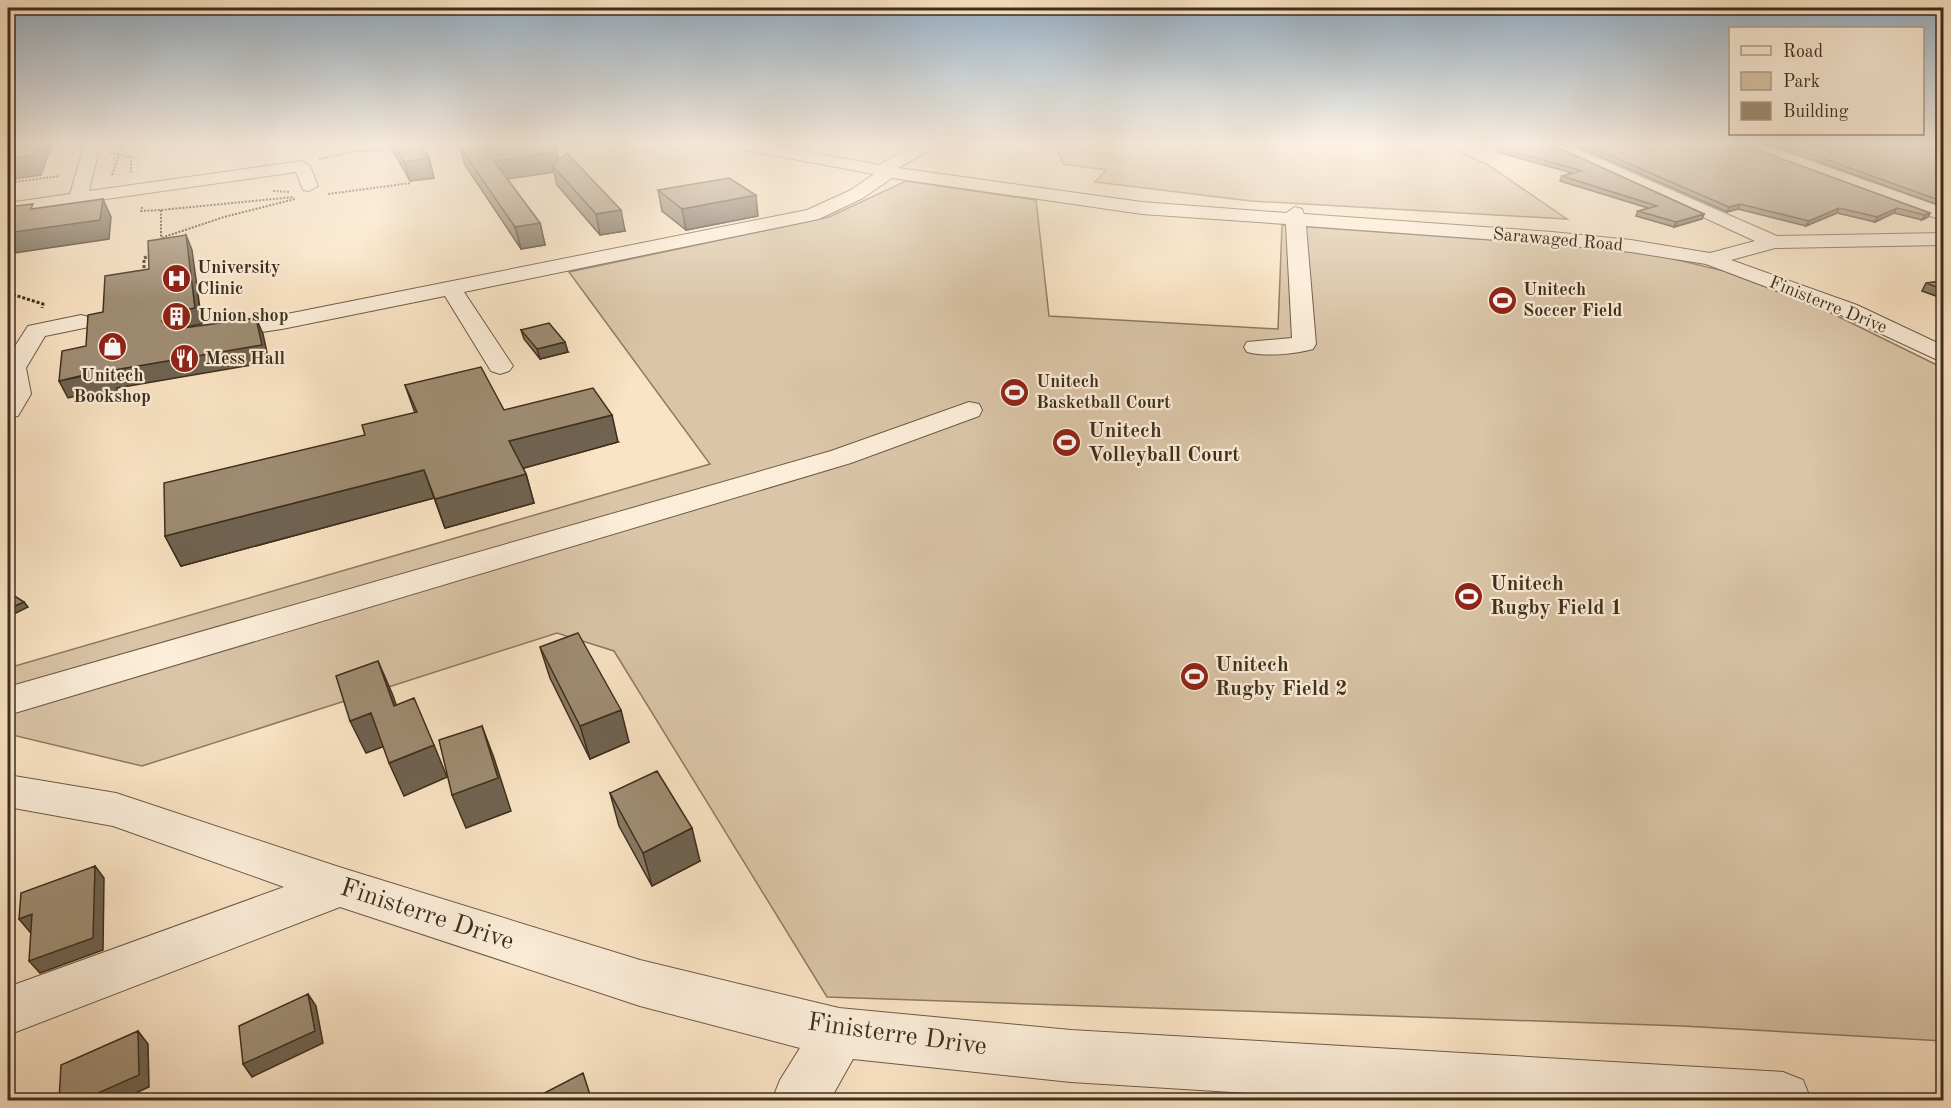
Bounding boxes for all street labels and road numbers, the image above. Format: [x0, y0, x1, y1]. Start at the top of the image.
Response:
street label: Sarawaged Road [1492, 225, 1624, 255]
street label: Finisterre Drive [1767, 273, 1889, 337]
street label: Finisterre Drive [337, 875, 517, 955]
street label: Finisterre Drive [806, 1010, 988, 1060]

